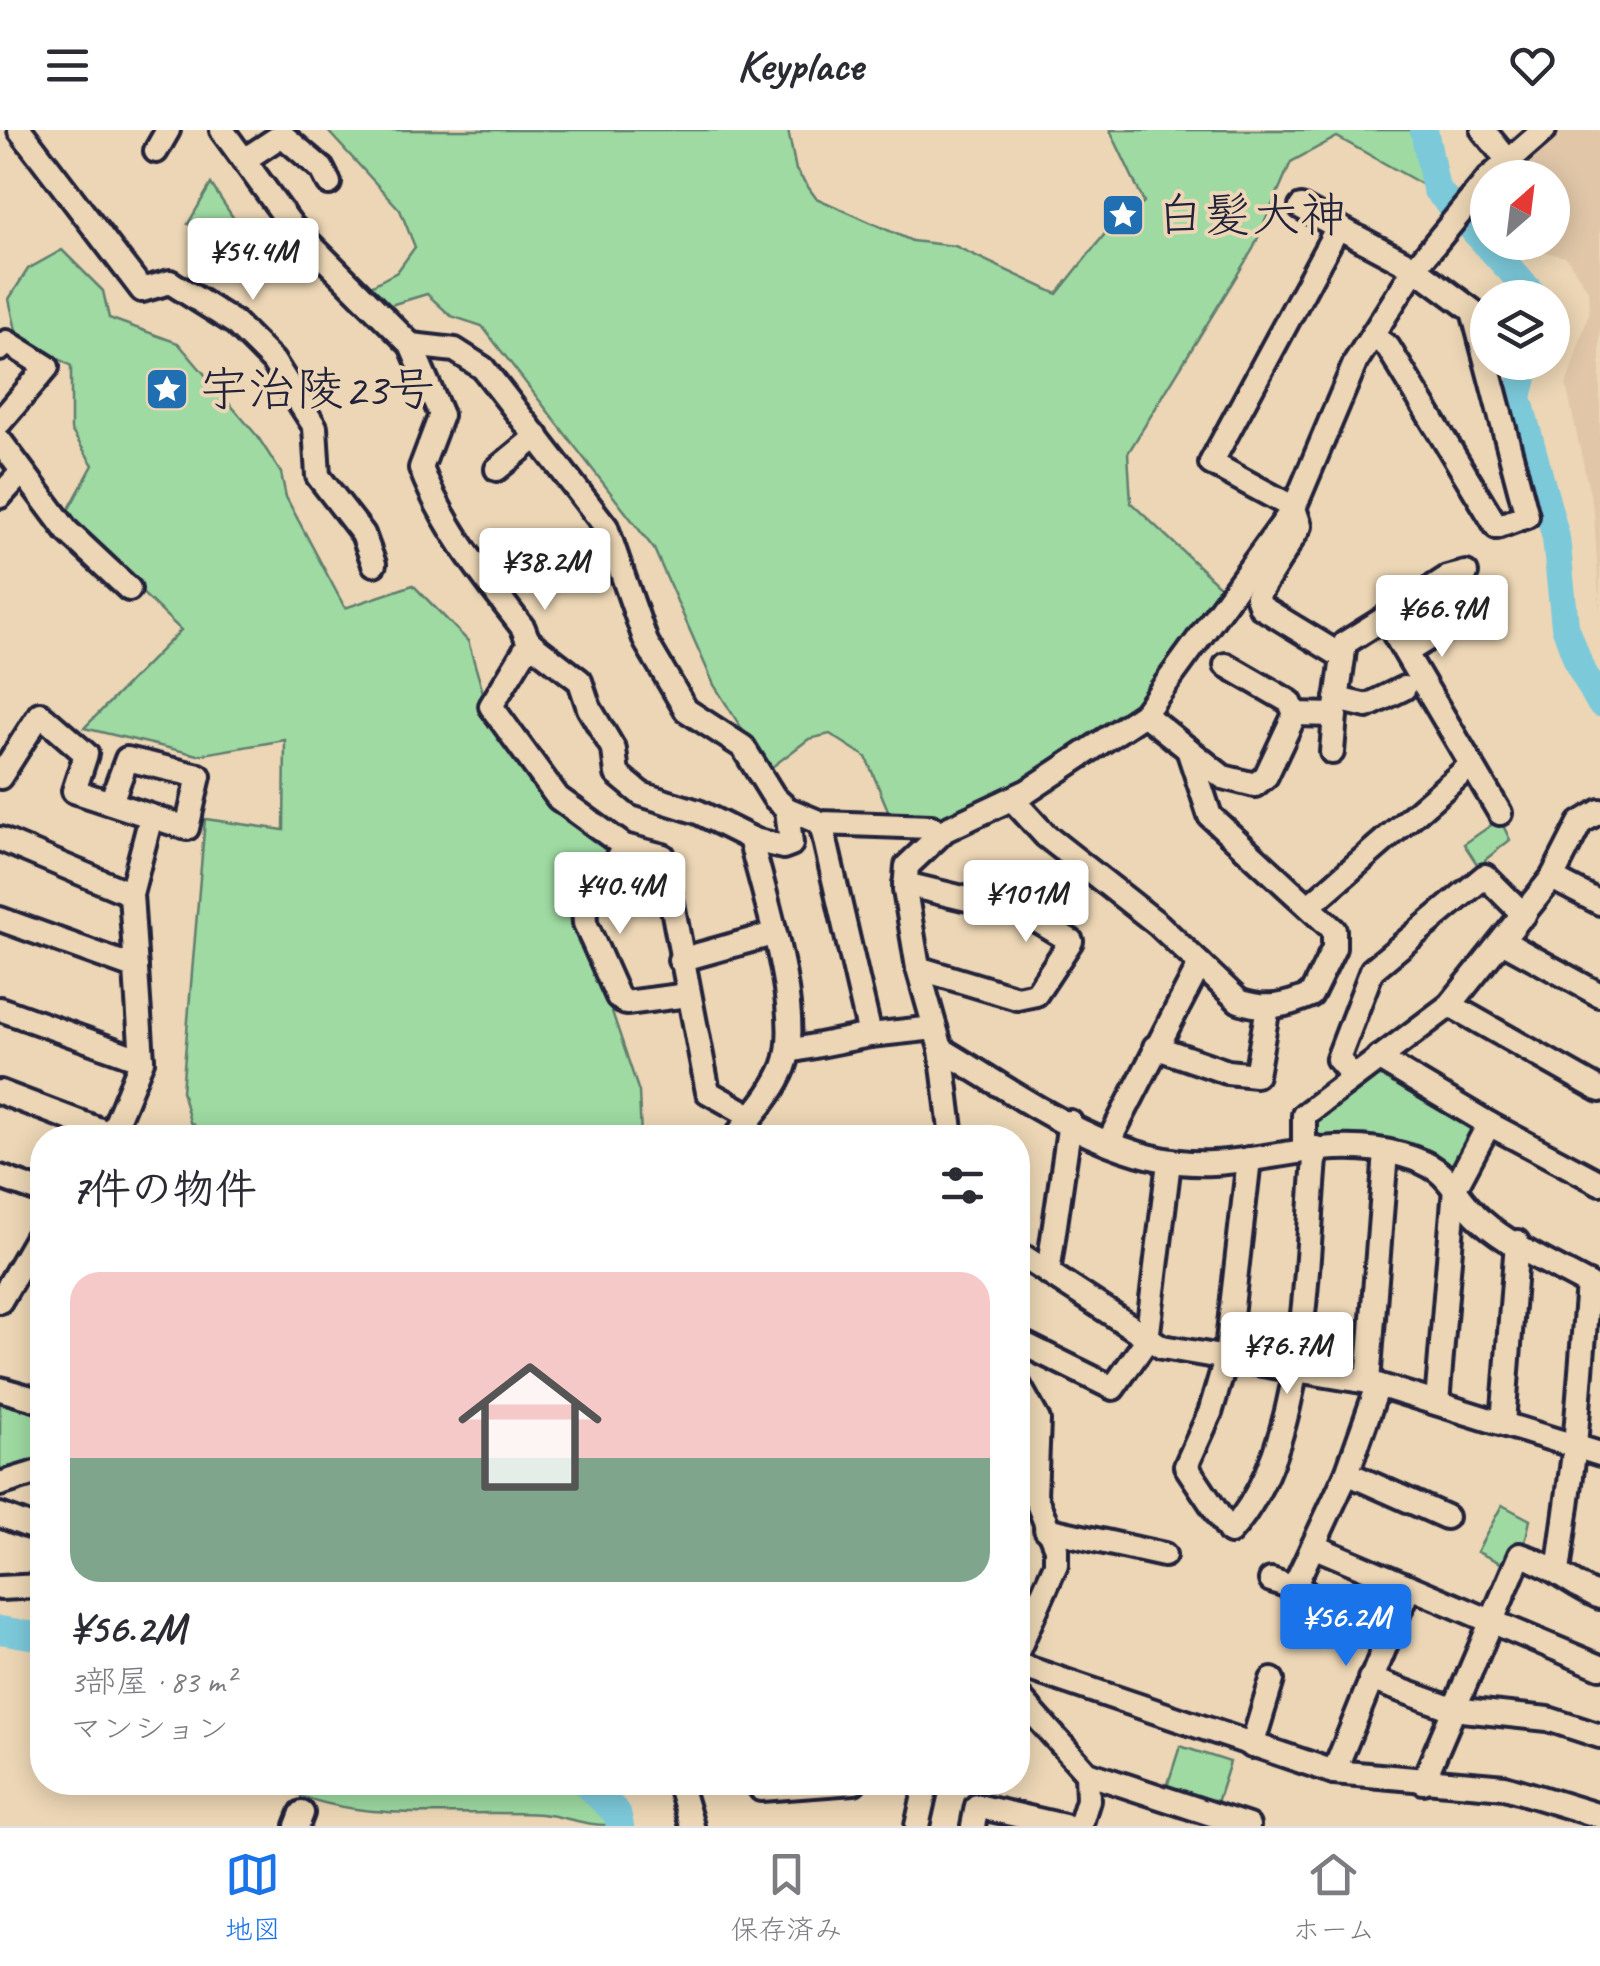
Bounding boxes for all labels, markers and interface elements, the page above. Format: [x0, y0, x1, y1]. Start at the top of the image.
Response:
text: Keyplace [737, 37, 863, 94]
icon: menu [40, 38, 95, 93]
icon: heart [1505, 38, 1560, 93]
north arrow [1470, 160, 1570, 260]
map controls [1470, 160, 1570, 380]
place label: 白髪大神 [1156, 185, 1348, 245]
place icon: 白髪大神 [1100, 192, 1146, 238]
pin: ¥54.4M [172, 218, 334, 303]
text: ¥54.4M [210, 230, 296, 271]
button: layers [1470, 280, 1570, 380]
place label: 宇治陵23号 [200, 359, 435, 419]
place icon: 宇治陵23号 [144, 366, 190, 412]
pin: ¥38.2M [464, 528, 626, 613]
text: ¥38.2M [501, 540, 589, 581]
pin: ¥66.9M [1361, 575, 1523, 660]
text: ¥66.9M [1398, 587, 1486, 628]
pin: ¥40.4M [539, 852, 701, 937]
pin: ¥101M [956, 860, 1096, 945]
text: ¥40.4M [576, 864, 664, 905]
text: ¥101M [986, 872, 1066, 913]
icon: filters [935, 1158, 990, 1213]
text: 7件の物件 [70, 1163, 257, 1216]
pin: ¥76.7M [1206, 1312, 1368, 1397]
text: ¥76.7M [1243, 1324, 1331, 1365]
icon: home [440, 1337, 620, 1517]
pin: ¥56.2M [1265, 1584, 1427, 1669]
text: ¥56.2M [1302, 1596, 1390, 1637]
text: ¥56.2M [70, 1602, 185, 1655]
text: 3部屋 · 83 m² [70, 1661, 235, 1702]
text: マンション [70, 1708, 229, 1749]
tab: 地図 [225, 1847, 281, 1947]
tab: 保存済み [731, 1847, 843, 1947]
tab: ホーム [1292, 1847, 1375, 1947]

